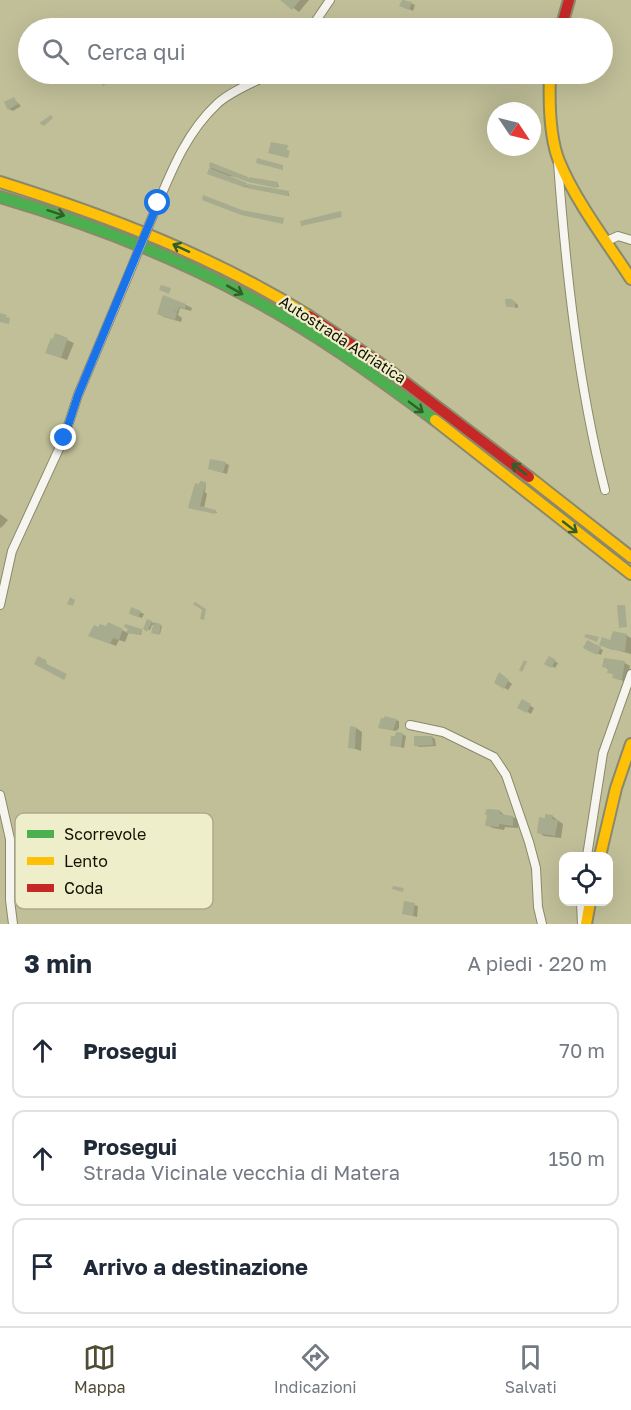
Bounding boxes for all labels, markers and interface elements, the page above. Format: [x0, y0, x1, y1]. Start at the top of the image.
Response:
search box [18, 18, 613, 84]
icon: search [39, 35, 72, 68]
text: Cerca qui [87, 38, 186, 65]
north arrow [487, 102, 541, 156]
route start [144, 189, 170, 215]
one-way arrow [46, 209, 65, 220]
one-way arrow [173, 241, 191, 253]
one-way arrow [226, 284, 243, 296]
street label: Autostrada Adriatica [276, 291, 410, 387]
one-way arrow [408, 401, 424, 413]
route end [50, 424, 76, 450]
one-way arrow [511, 463, 527, 476]
one-way arrow [562, 520, 578, 533]
legend [15, 813, 213, 909]
text: Scorrevole [64, 824, 146, 844]
text: Lento [64, 851, 108, 871]
map controls [559, 852, 613, 906]
button: locate [559, 852, 613, 906]
text: Coda [64, 878, 103, 898]
text: 3 min [24, 948, 92, 979]
text: A piedi · 220 m [467, 951, 607, 975]
icon: ahead [26, 1034, 59, 1067]
text: Prosegui [83, 1037, 177, 1064]
text: 70 m [559, 1038, 605, 1062]
text: Prosegui [83, 1133, 177, 1160]
icon: ahead [26, 1142, 59, 1175]
text: 150 m [549, 1146, 605, 1170]
text: Strada Vicinale vecchia di Matera [83, 1160, 400, 1184]
icon: arrive [26, 1250, 59, 1283]
text: Arrivo a destinazione [83, 1253, 308, 1280]
tab: Mappa [74, 1341, 126, 1397]
tab: Indicazioni [274, 1341, 357, 1397]
tab: Salvati [505, 1341, 557, 1397]

